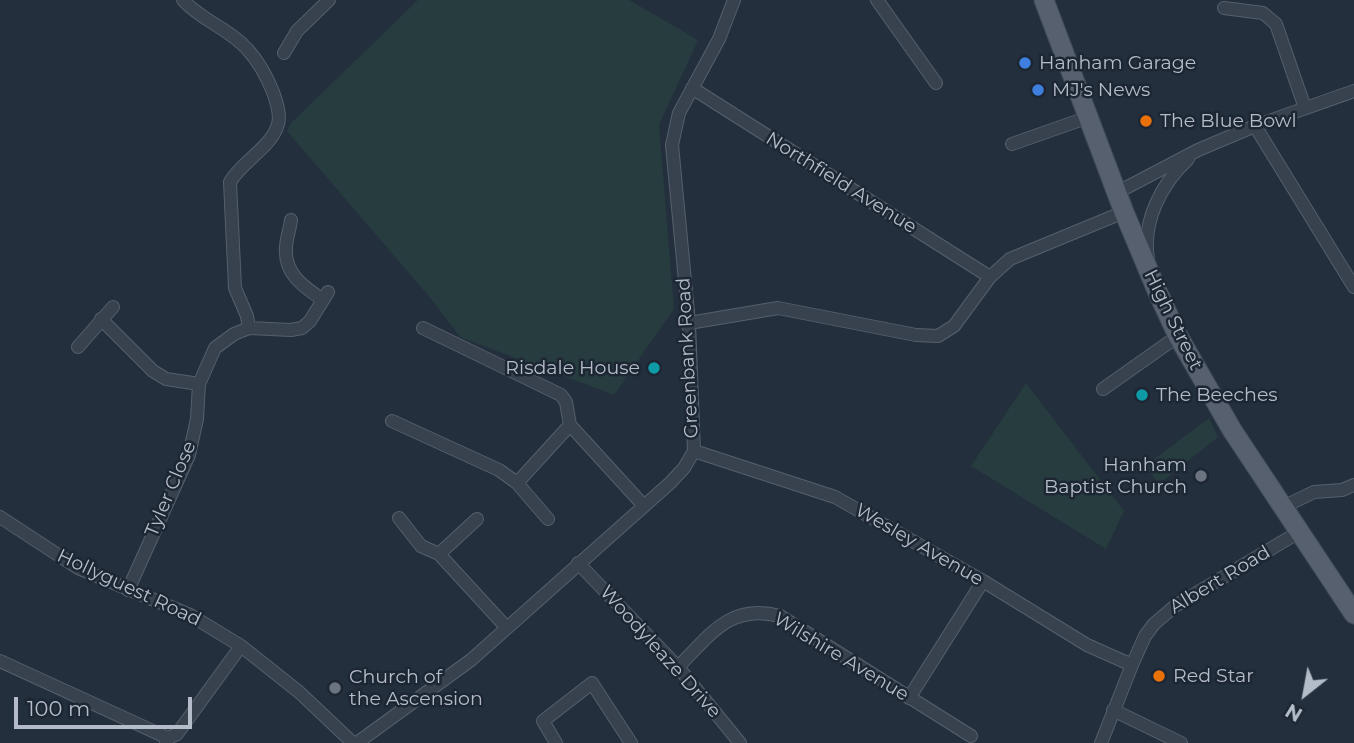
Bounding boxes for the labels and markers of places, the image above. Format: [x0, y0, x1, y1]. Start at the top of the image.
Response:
place label: Hanham Garage [1039, 52, 1196, 74]
marker: Hanham Garage [1017, 55, 1033, 71]
place label: MJ's News [1052, 79, 1150, 101]
marker: MJ's News [1030, 82, 1046, 98]
place label: The Blue Bowl [1160, 110, 1297, 132]
marker: The Blue Bowl [1138, 113, 1154, 129]
place label: Risdale House [505, 357, 640, 379]
marker: Risdale House [646, 360, 662, 376]
place label: The Beeches [1156, 384, 1278, 406]
marker: The Beeches [1134, 387, 1150, 403]
place label: Hanham Baptist Church [1044, 454, 1187, 498]
marker: Hanham Baptist Church [1193, 468, 1209, 484]
place label: Red Star [1173, 665, 1254, 687]
place label: Church of the Ascension [349, 666, 483, 710]
marker: Red Star [1151, 668, 1167, 684]
marker: Church of the Ascension [327, 680, 343, 696]

